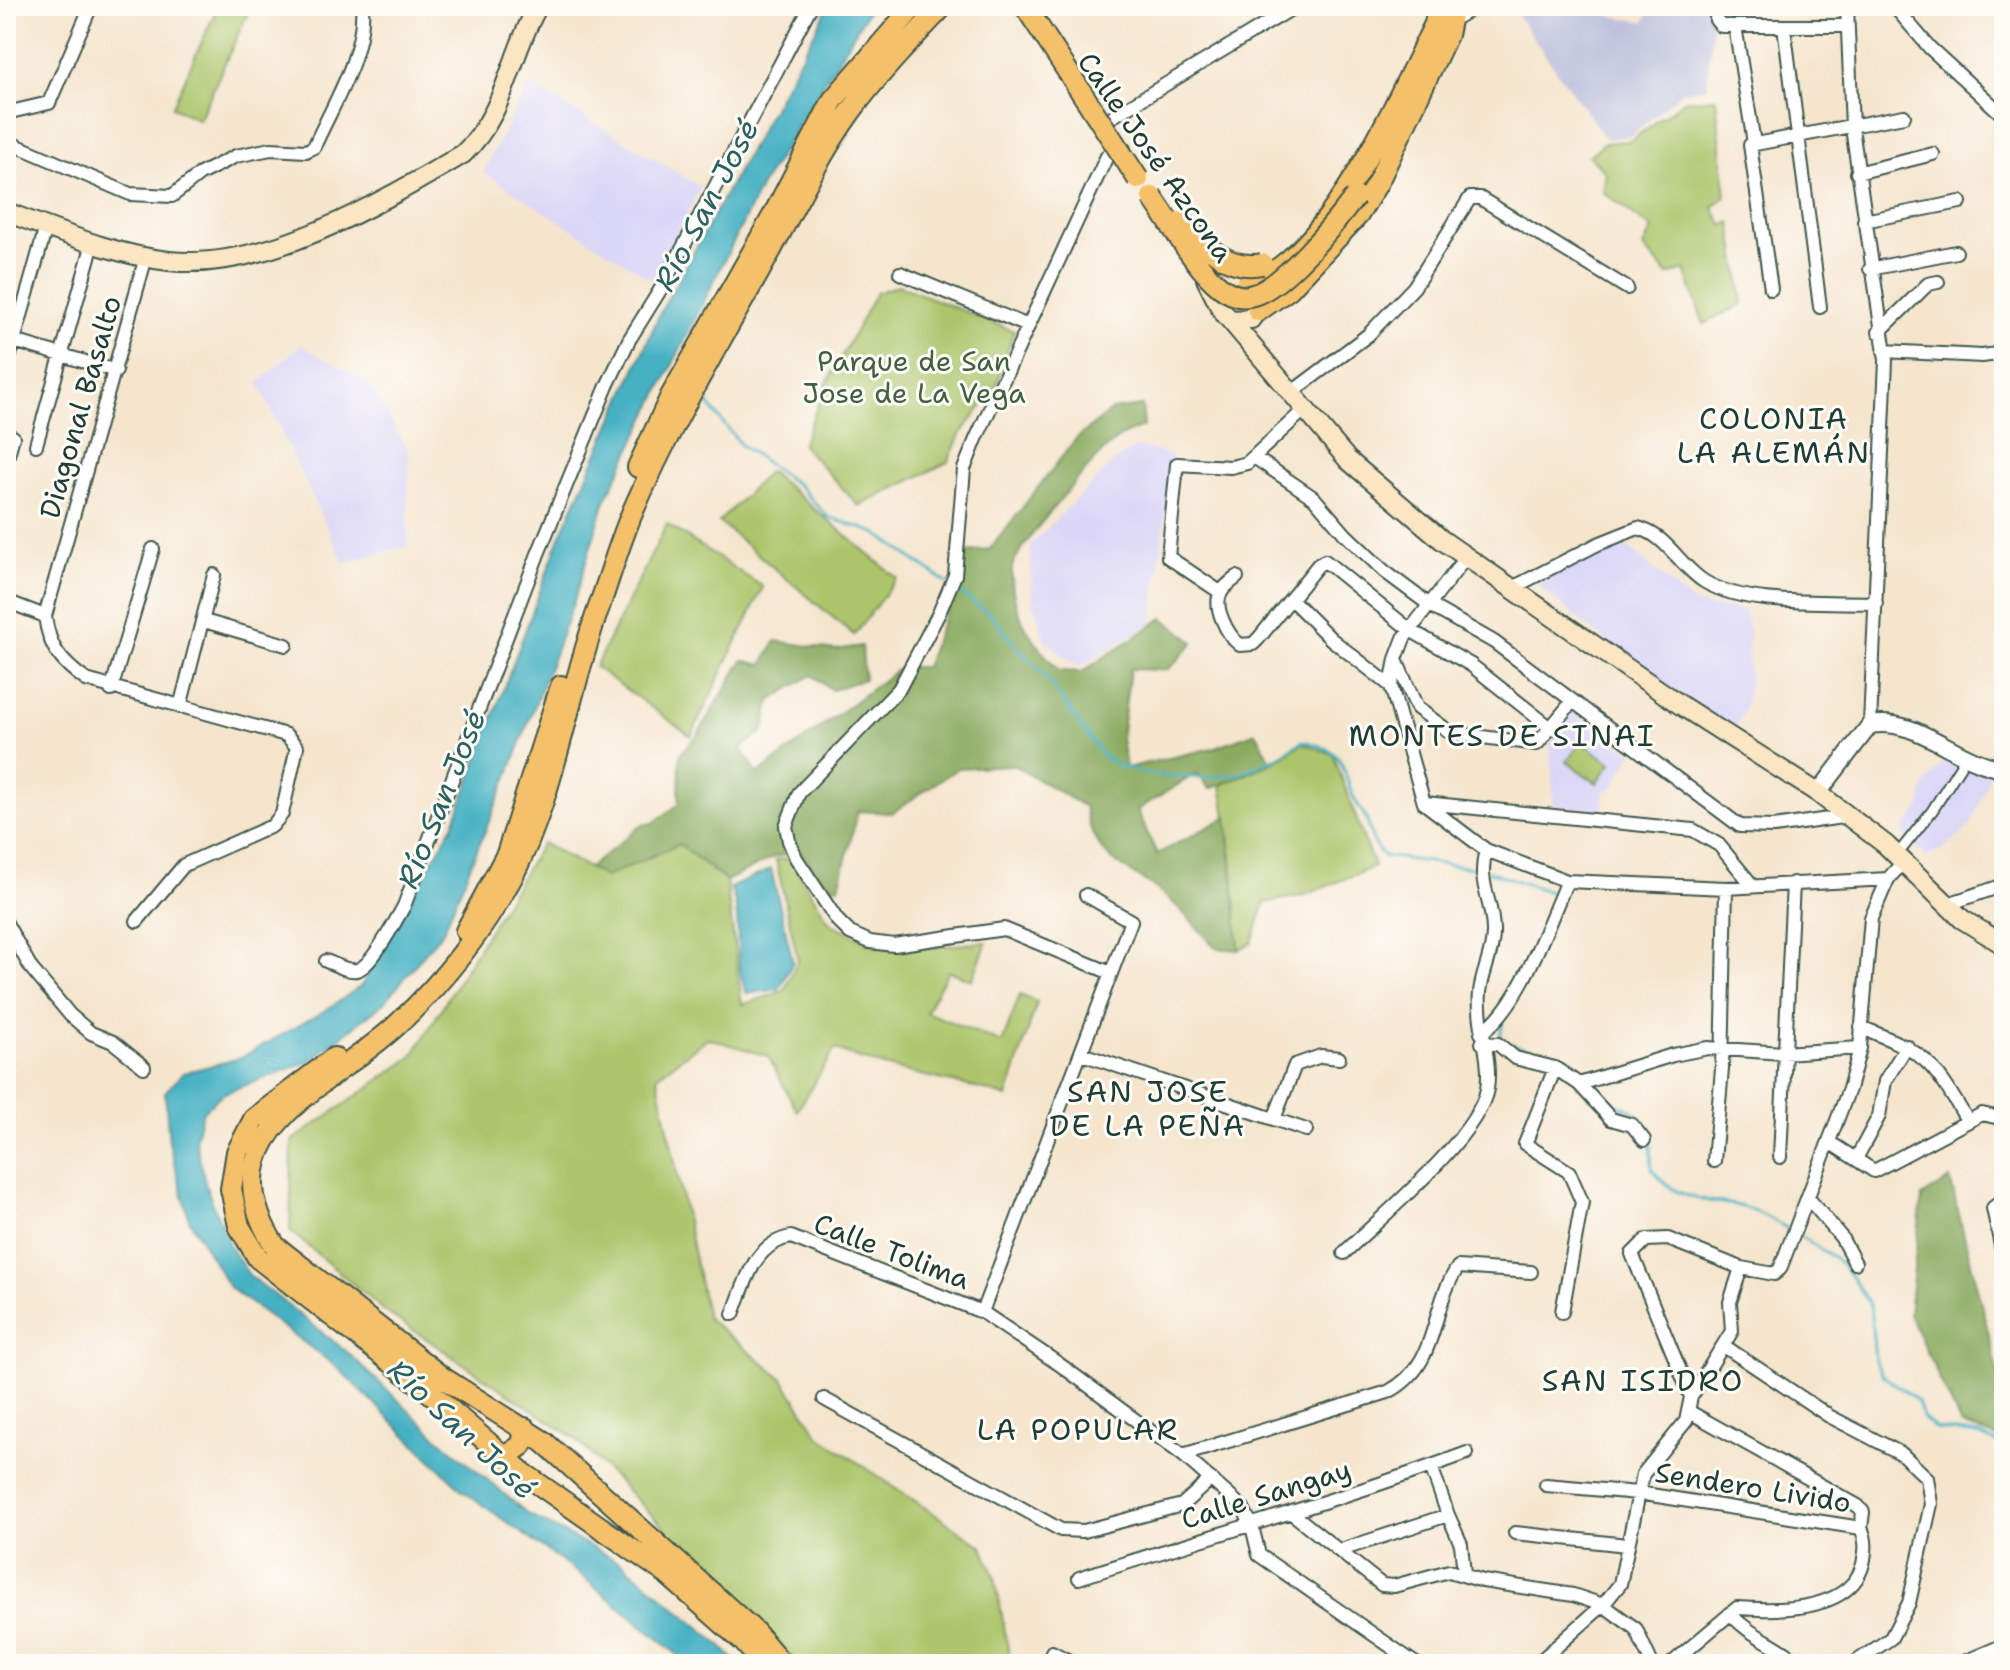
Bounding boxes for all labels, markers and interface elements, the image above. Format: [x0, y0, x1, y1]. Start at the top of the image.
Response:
street label: Calle José Azcona [1069, 44, 1243, 270]
water label: Río San José [644, 112, 768, 298]
street label: Diagonal Basalto [30, 291, 130, 523]
park label: Parque de San Jose de La Vega [802, 342, 1026, 412]
district label: COLONIA LA ALEMÁN [1677, 398, 1871, 473]
water label: Río San José [387, 704, 495, 894]
district label: MONTES DE SINAI [1348, 715, 1656, 756]
district label: SAN JOSE DE LA PEÑA [1050, 1071, 1246, 1146]
street label: Calle Tolima [809, 1204, 975, 1298]
water label: Río San José [379, 1350, 545, 1508]
district label: SAN ISIDRO [1542, 1360, 1744, 1401]
district label: LA POPULAR [977, 1409, 1179, 1450]
street label: Calle Sangay [1176, 1450, 1356, 1538]
street label: Sendero Livido [1652, 1453, 1854, 1521]

